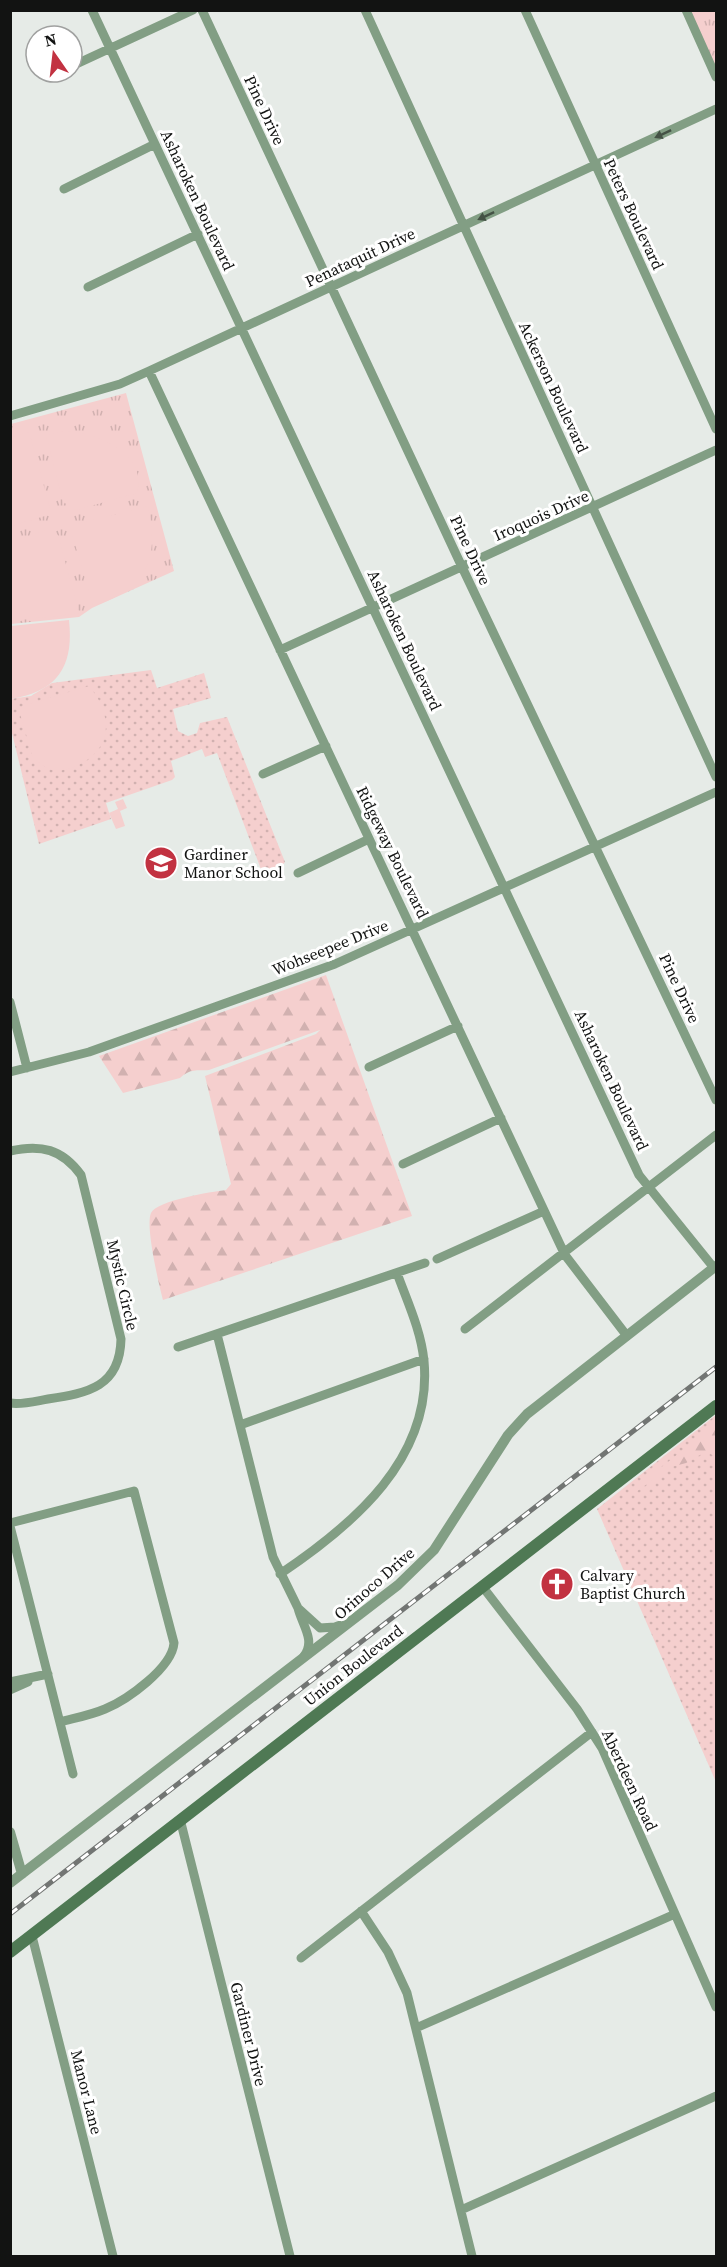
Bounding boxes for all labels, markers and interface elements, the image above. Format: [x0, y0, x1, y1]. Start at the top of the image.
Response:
north arrow [24, 24, 84, 84]
text: N [42, 27, 59, 52]
street label: Pine Drive [239, 72, 291, 148]
street label: Asharoken Boulevard [156, 126, 240, 274]
one-way arrow [654, 129, 672, 139]
street label: Peters Boulevard [599, 155, 669, 273]
one-way arrow [478, 211, 495, 220]
street label: Penataquit Drive [301, 222, 419, 292]
street label: Ackerson Boulevard [514, 318, 594, 456]
street label: Iroquois Drive [490, 484, 592, 546]
street label: Pine Drive [445, 512, 497, 588]
street label: Asharoken Boulevard [363, 566, 447, 714]
street label: Ridgeway Boulevard [351, 782, 435, 922]
place label: Gardiner Manor School [184, 843, 283, 883]
school or university icon: Gardiner Manor School [143, 845, 179, 881]
street label: Wohseepee Drive [269, 914, 391, 980]
street label: Pine Drive [654, 950, 706, 1026]
street label: Asharoken Boulevard [570, 1006, 654, 1154]
street label: Mystic Circle [102, 1237, 144, 1333]
street label: Orinoco Drive [329, 1542, 419, 1624]
place label: Calvary Baptist Church [580, 1564, 686, 1604]
church icon: Calvary Baptist Church [539, 1566, 575, 1602]
street label: Union Boulevard [299, 1619, 407, 1711]
street label: Aberdeen Road [597, 1726, 663, 1834]
street label: Gardiner Drive [225, 1980, 273, 2088]
street label: Manor Lane [66, 2047, 108, 2137]

